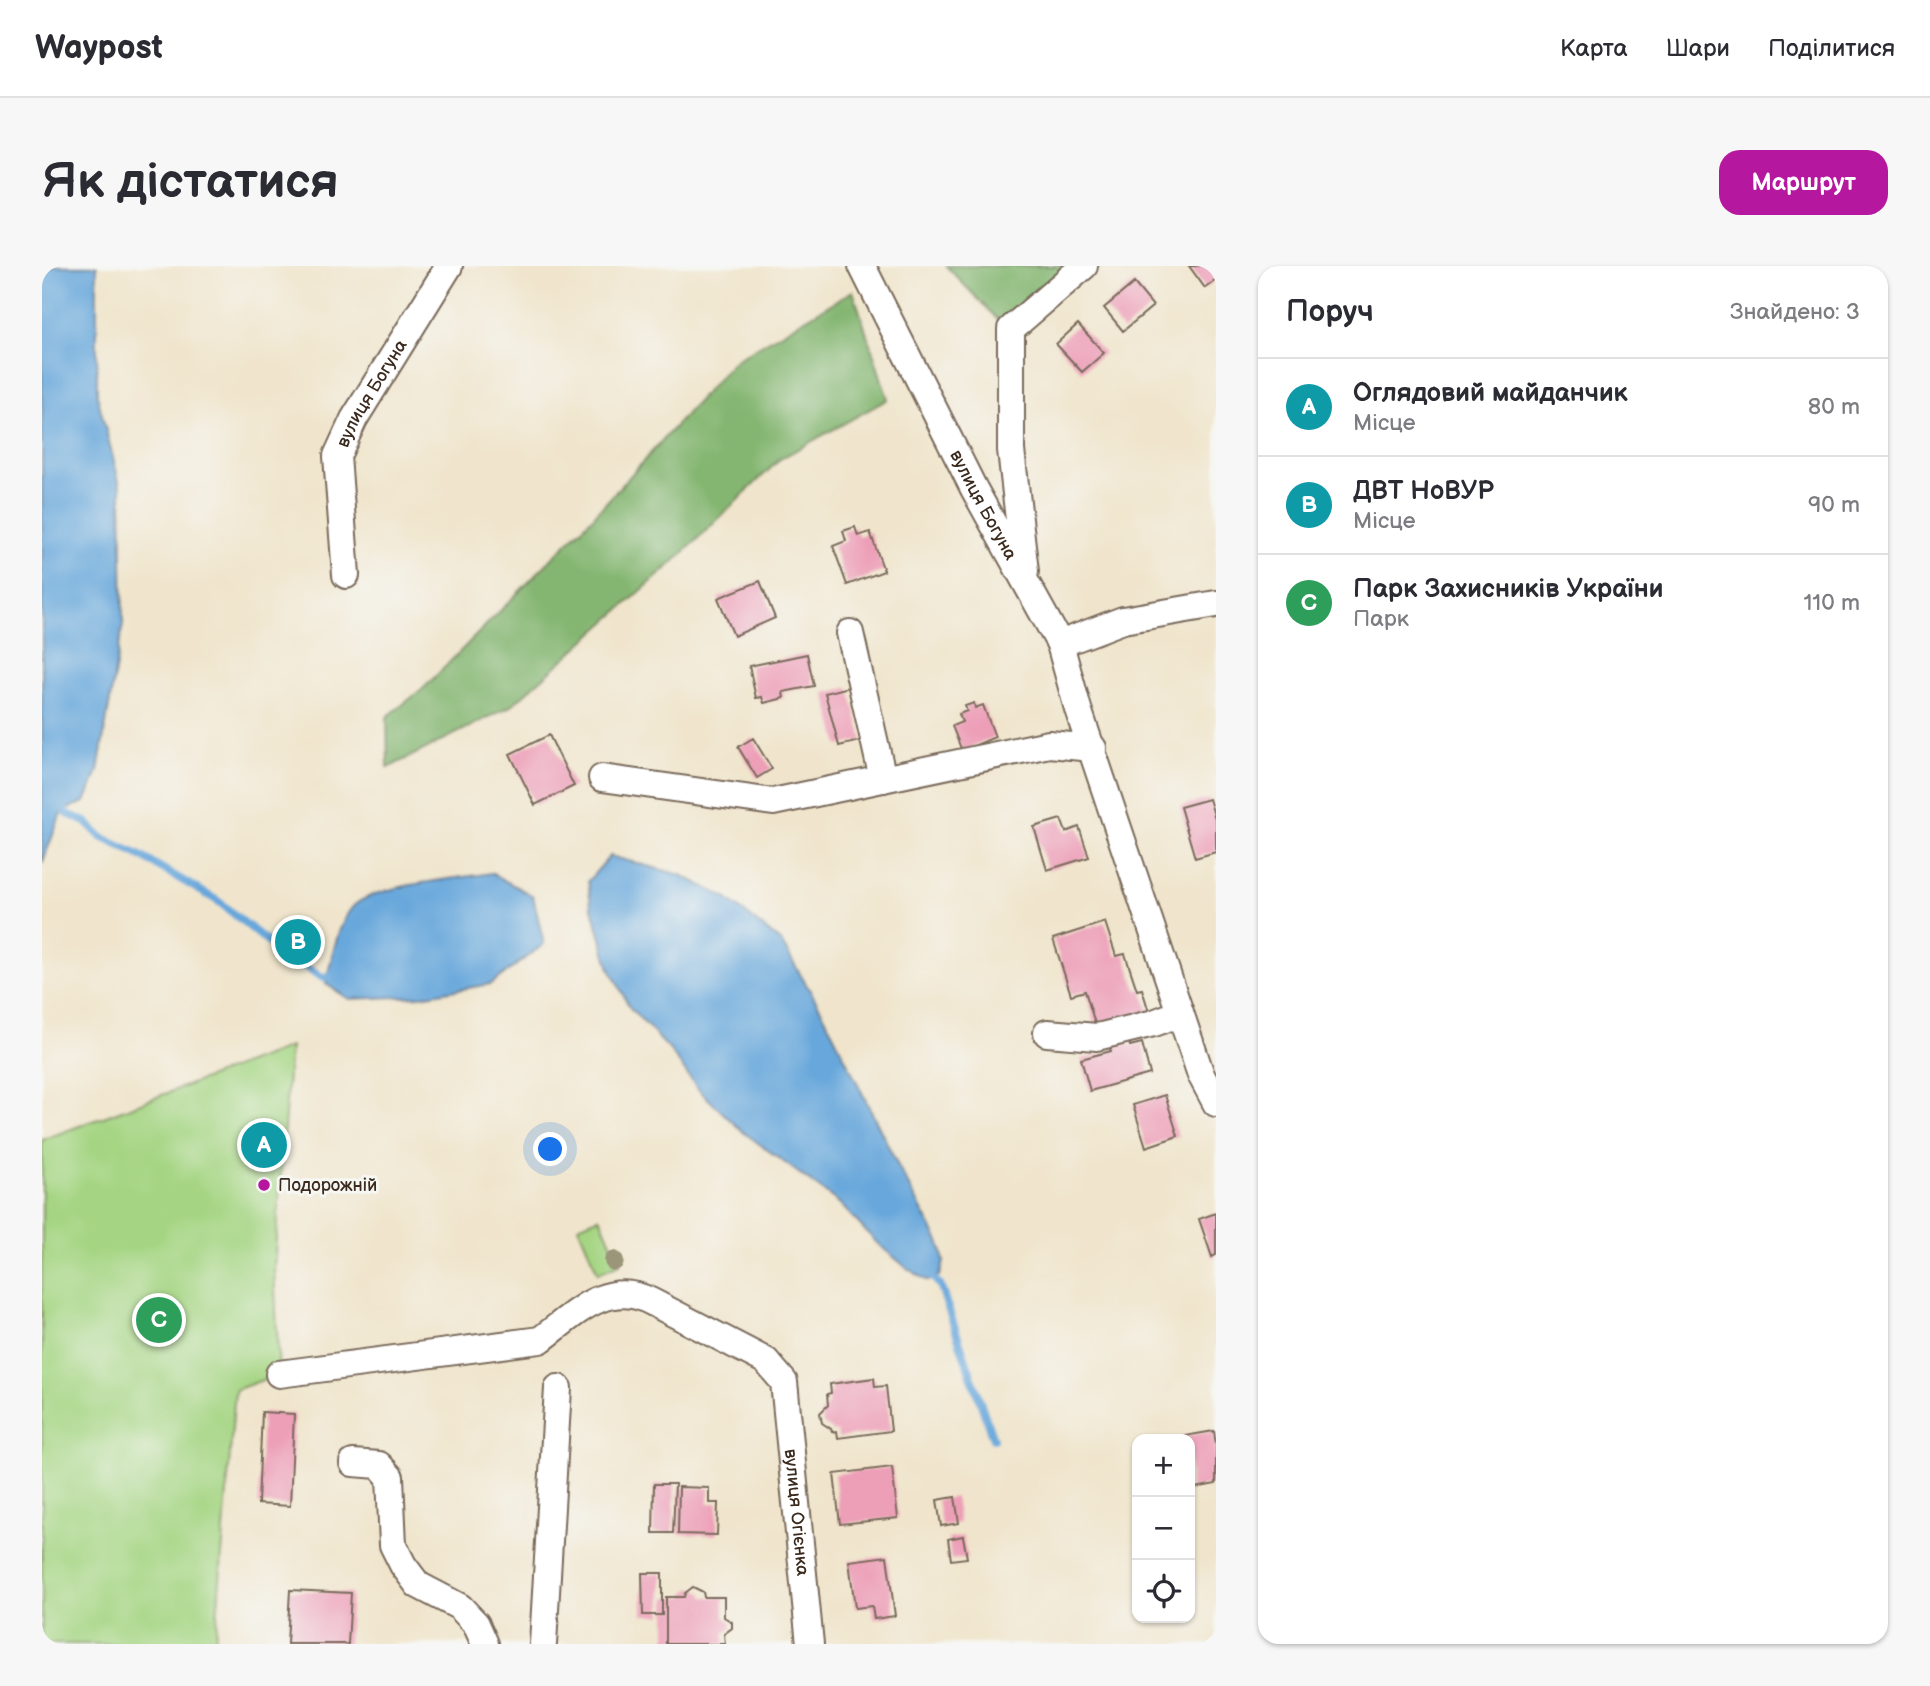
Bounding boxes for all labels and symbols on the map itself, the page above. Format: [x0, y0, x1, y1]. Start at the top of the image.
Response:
street label: вулиця Богуна [332, 335, 412, 451]
street label: вулиця Богуна [945, 447, 1021, 564]
pin: B [275, 916, 321, 968]
pin: A [241, 1119, 287, 1171]
your location [533, 1132, 567, 1166]
place label: Подорожнiй [278, 1175, 377, 1196]
marker: Подорожнiй [256, 1177, 272, 1193]
pin: C [136, 1294, 182, 1346]
street label: вулиця Огієнка [780, 1448, 813, 1577]

